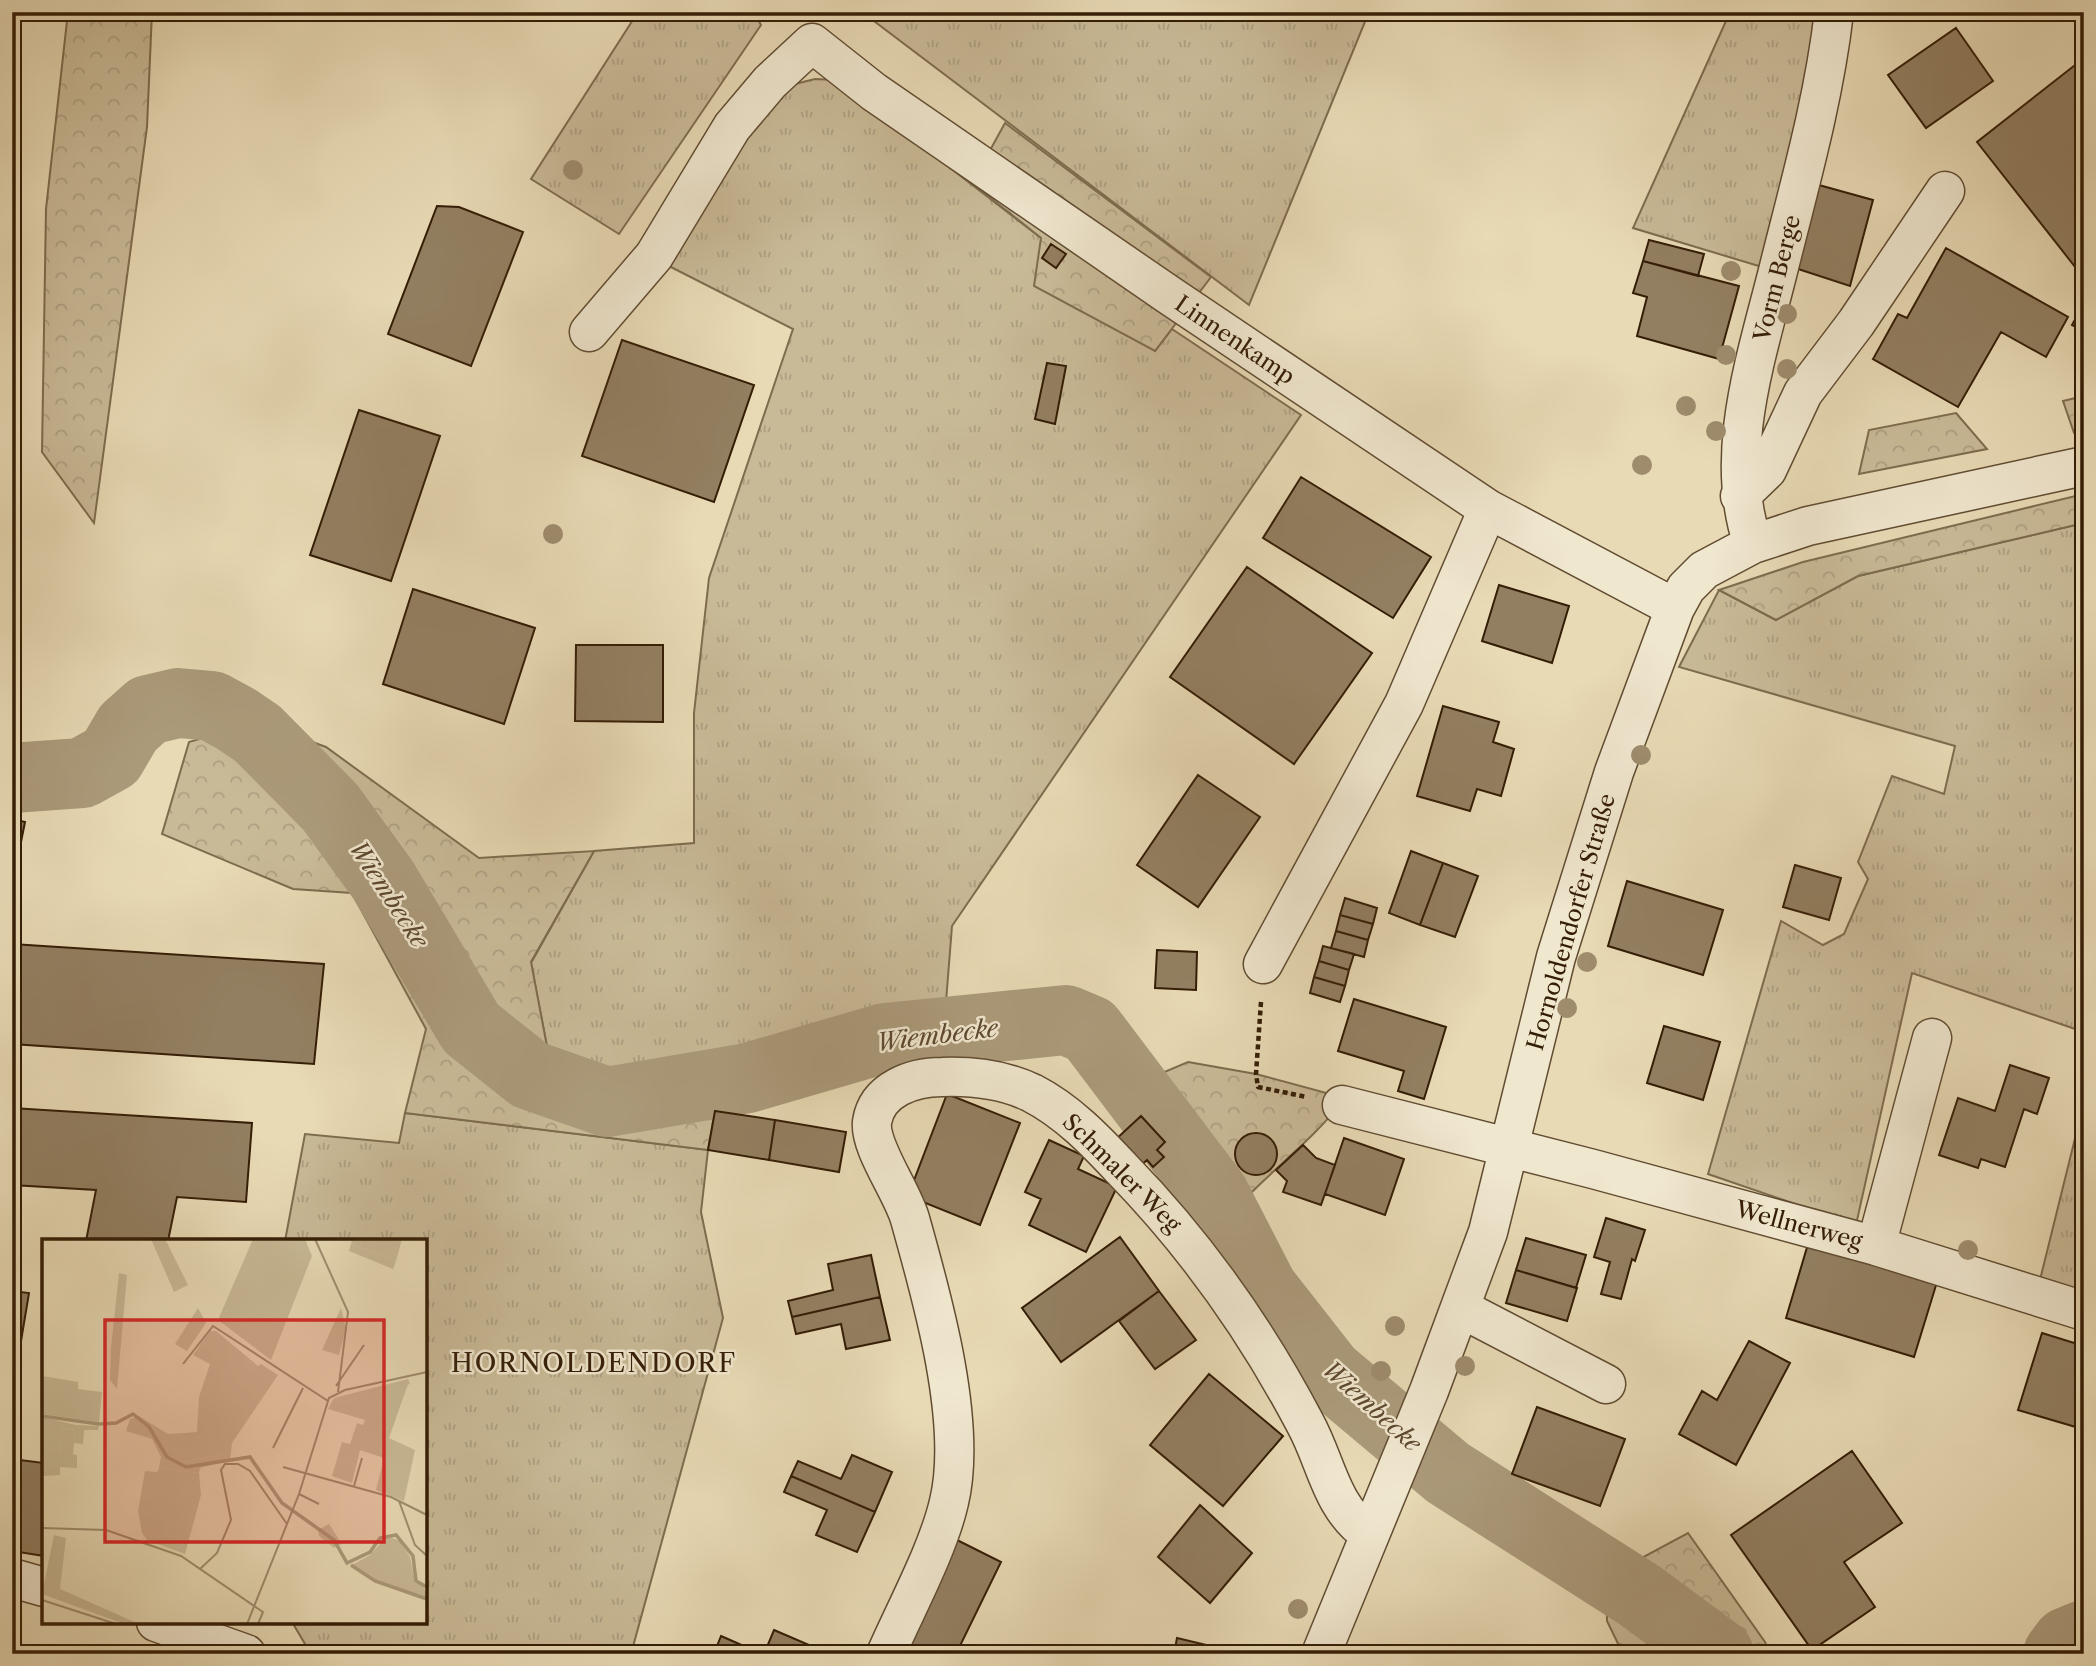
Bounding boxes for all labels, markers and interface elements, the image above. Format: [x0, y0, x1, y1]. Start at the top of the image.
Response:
street label: Vorm Berge [1748, 212, 1806, 345]
street label: Linnenkamp [1170, 290, 1300, 390]
street label: Hornoldendorfer Straße [1521, 790, 1621, 1054]
water label: Wiembecke [343, 835, 435, 954]
water label: Wiembecke [874, 1013, 1001, 1057]
street label: Schmaler Weg [1057, 1108, 1188, 1239]
street label: Wellnerweg [1732, 1194, 1866, 1256]
inset map [42, 1239, 427, 1624]
district label: HORNOLDENDORF [451, 1347, 737, 1379]
water label: Wiembecke [1317, 1354, 1428, 1459]

